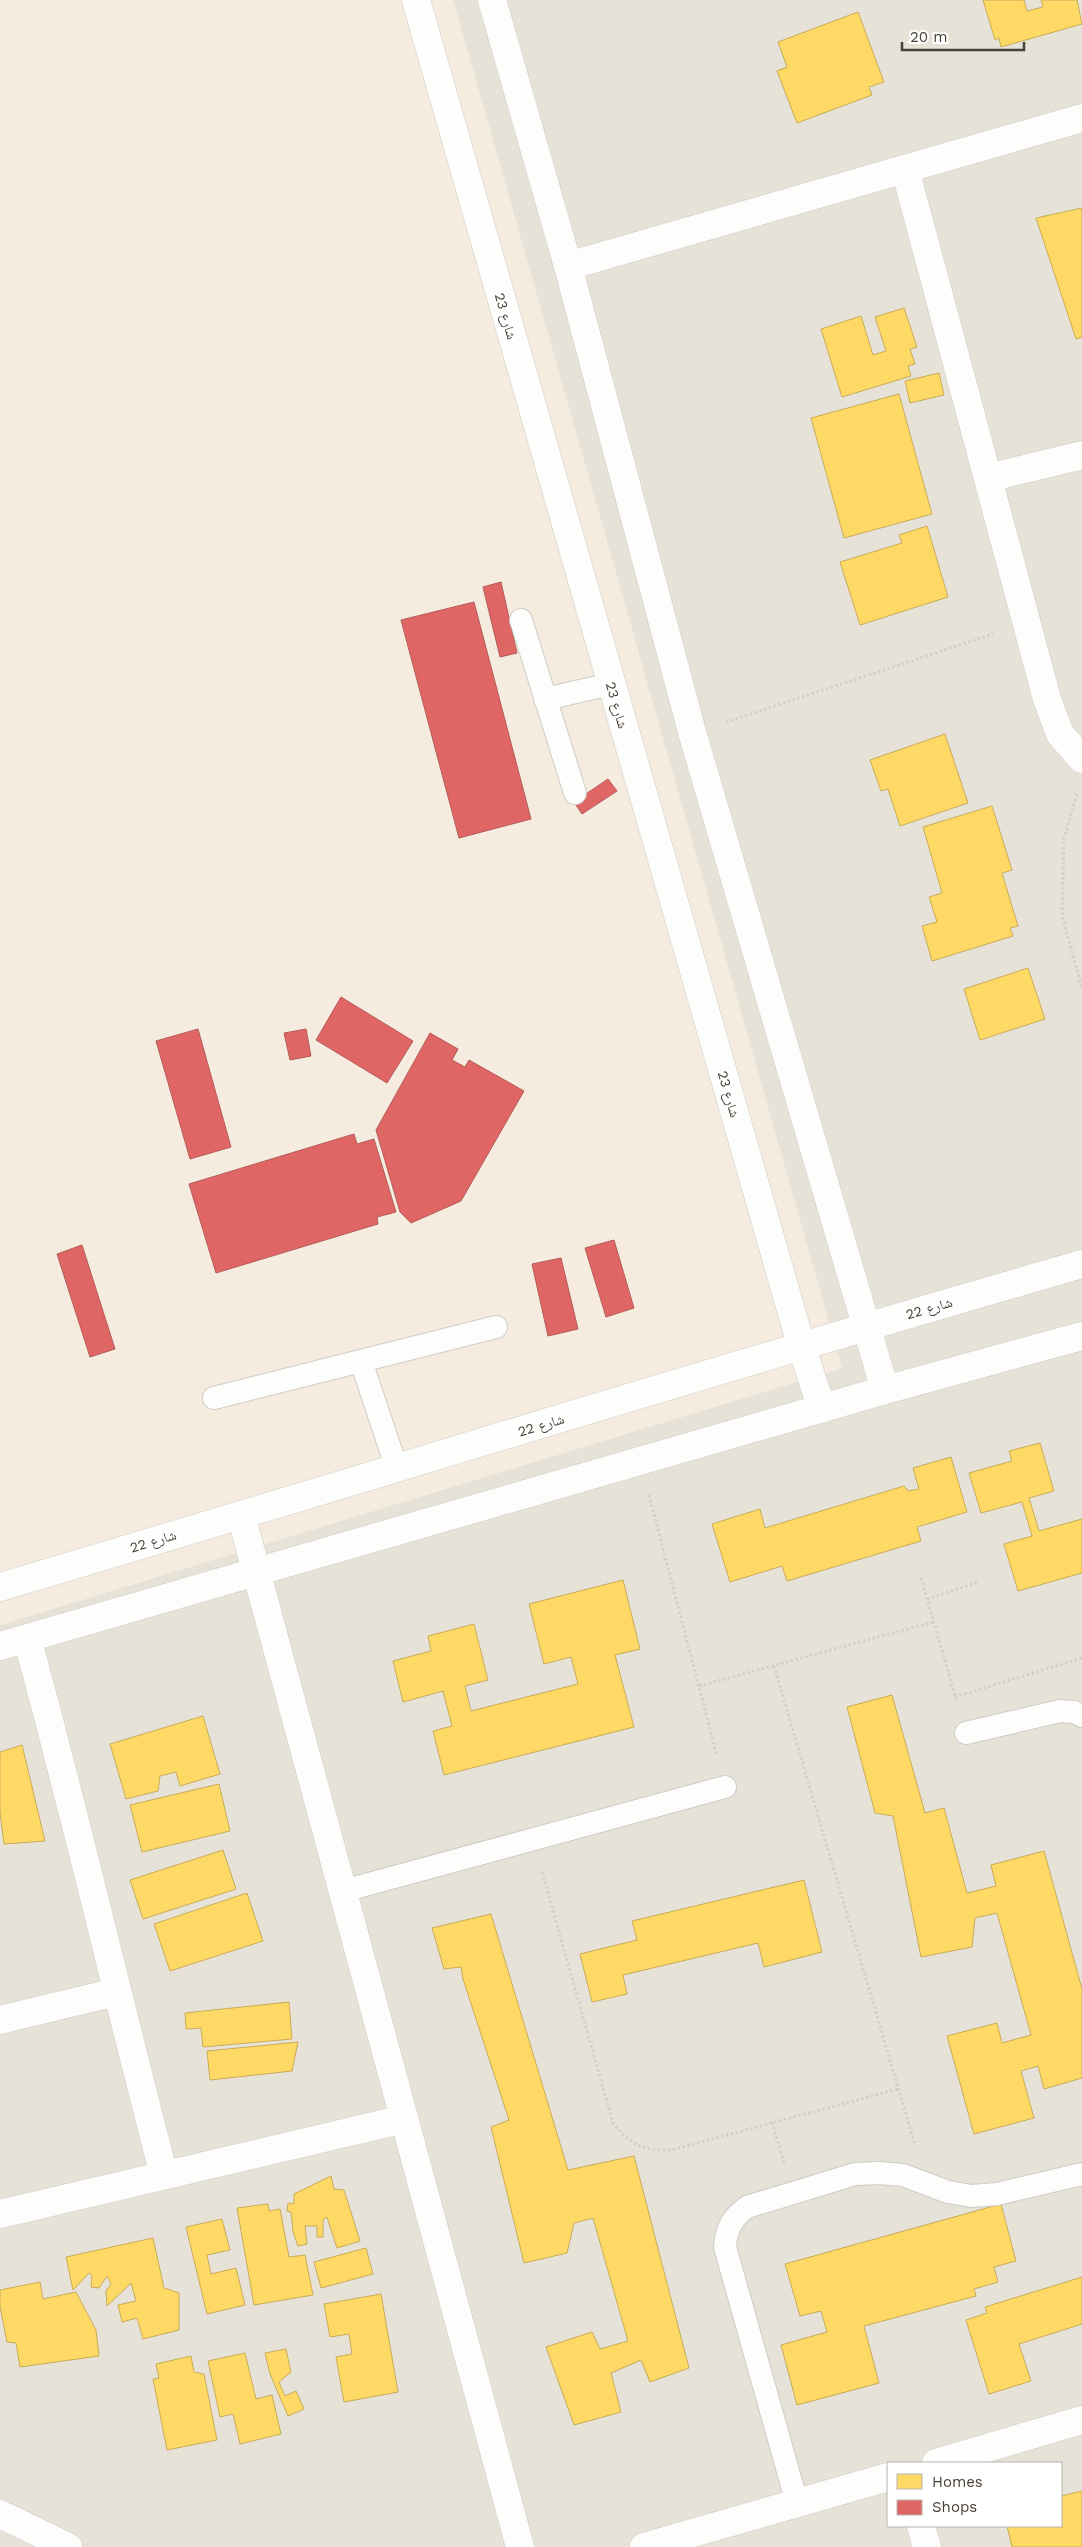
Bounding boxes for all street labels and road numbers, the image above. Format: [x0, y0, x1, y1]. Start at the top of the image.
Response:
street label: شارع 23 [490, 291, 520, 342]
street label: شارع 23 [601, 680, 631, 731]
street label: شارع 23 [713, 1069, 743, 1120]
street label: شارع 22 [904, 1294, 955, 1324]
street label: شارع 22 [516, 1410, 567, 1442]
street label: شارع 22 [128, 1526, 179, 1558]

